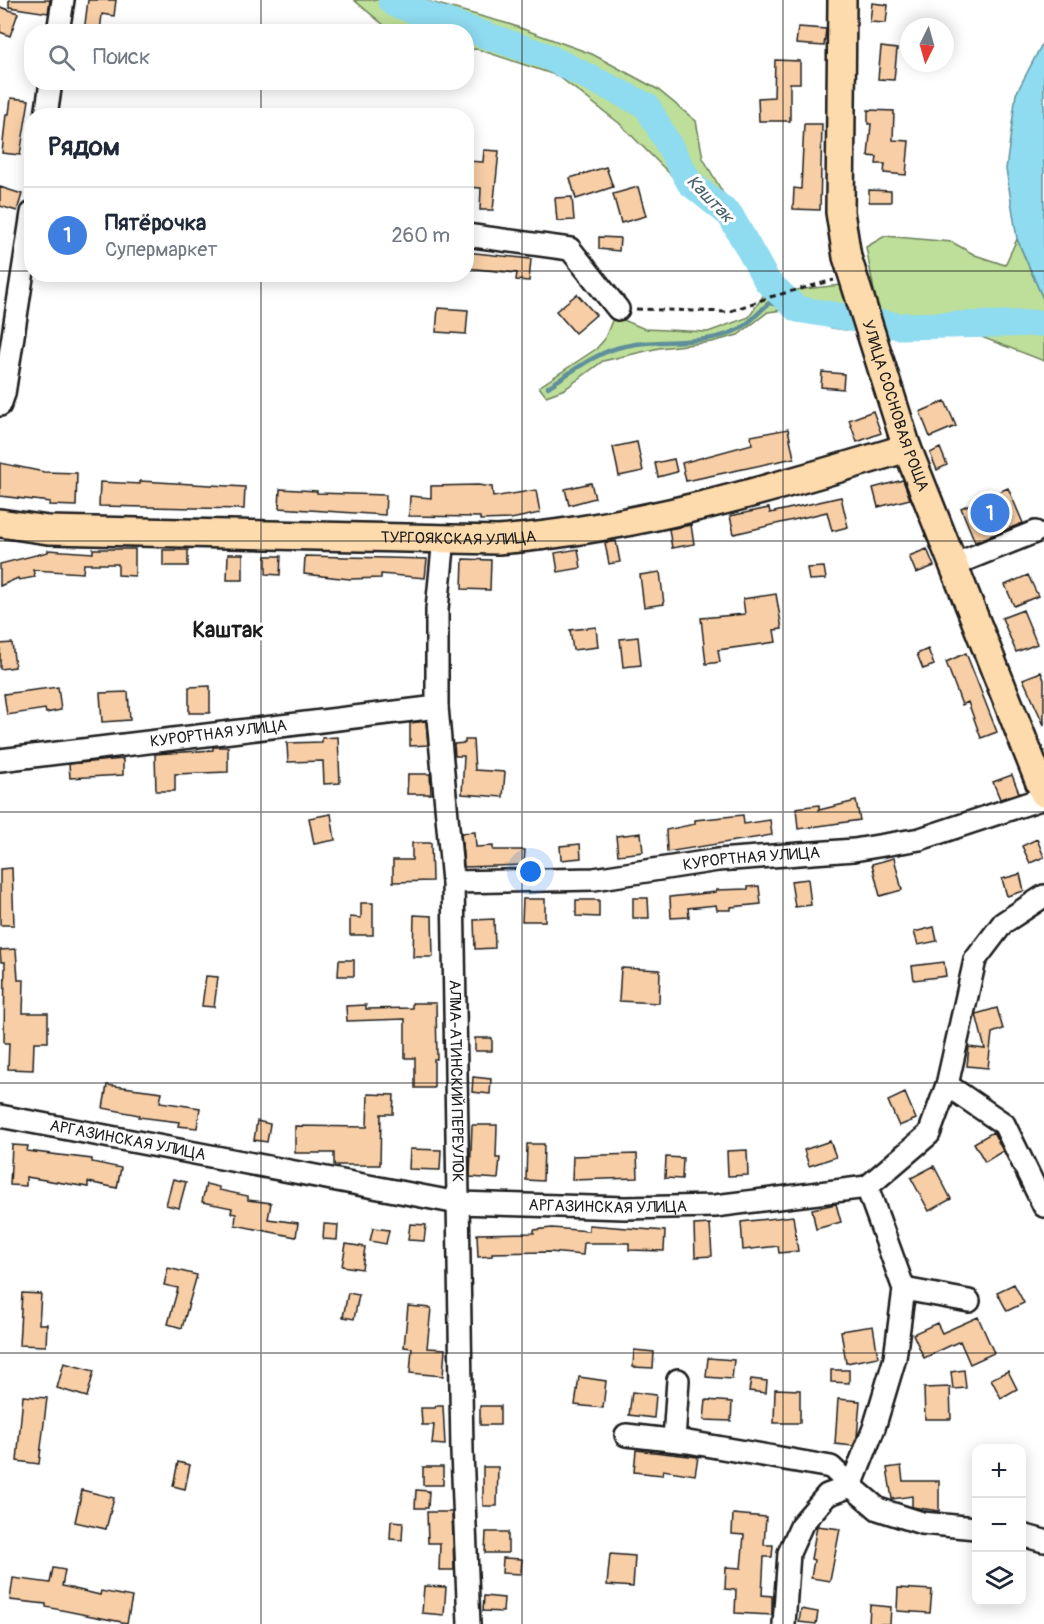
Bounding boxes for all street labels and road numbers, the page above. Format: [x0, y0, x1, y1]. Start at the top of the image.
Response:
street label: УЛИЦА СОСНОВАЯ РОЩА [857, 318, 933, 494]
street label: ТУРГОЯКСКАЯ УЛИЦА [380, 526, 537, 550]
street label: КУРОРТНАЯ УЛИЦА [149, 715, 288, 752]
street label: КУРОРТНАЯ УЛИЦА [682, 843, 821, 875]
street label: АЛМА-АТИНСКИЙ ПЕРЕУЛОК [445, 980, 468, 1182]
street label: АРГАЗИНСКАЯ УЛИЦА [48, 1116, 207, 1165]
street label: АРГАЗИНСКАЯ УЛИЦА [528, 1195, 687, 1218]

